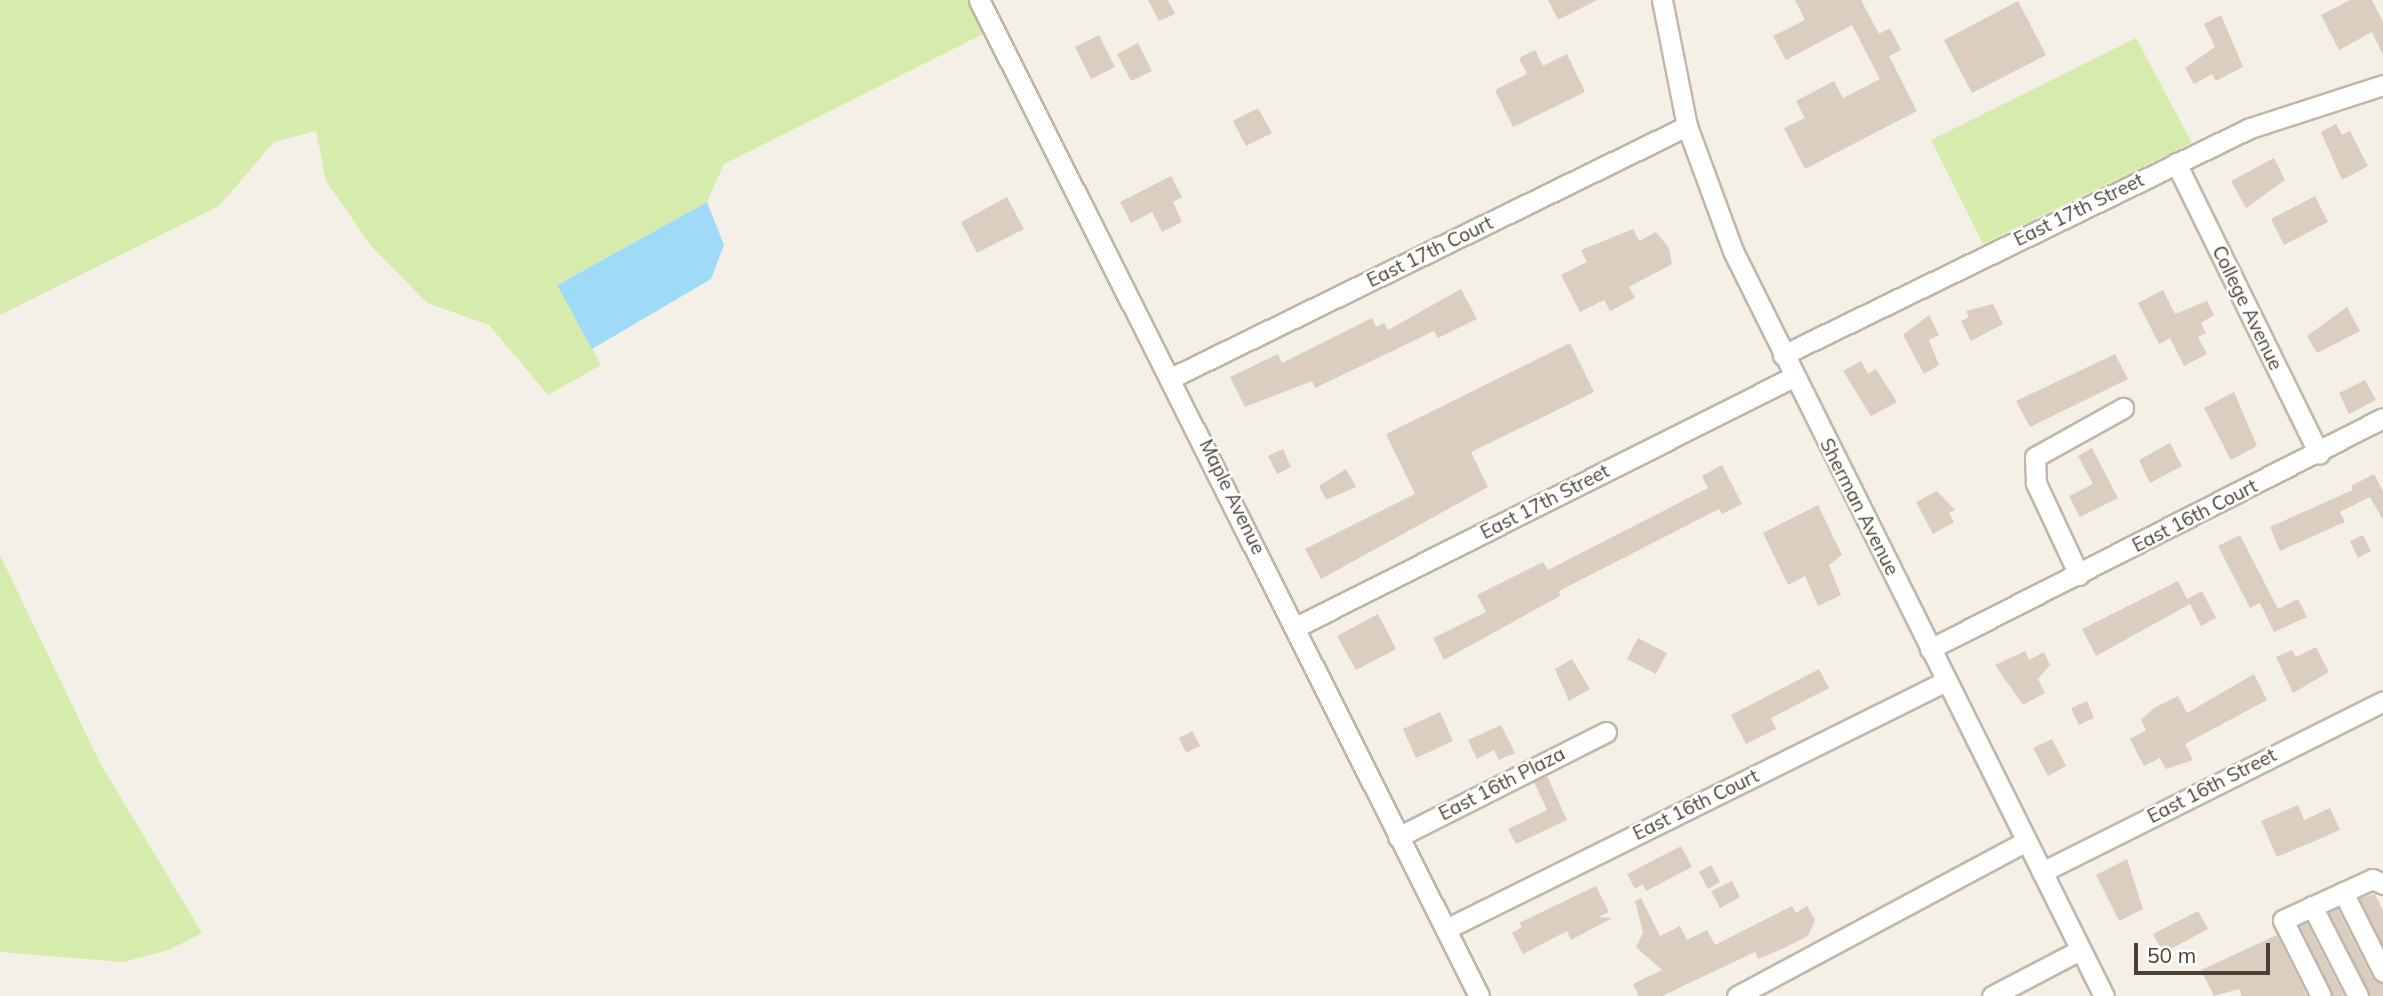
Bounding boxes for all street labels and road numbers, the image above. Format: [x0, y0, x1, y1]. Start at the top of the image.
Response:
street label: East 17th Street [2010, 169, 2148, 251]
street label: East 17th Court [1363, 212, 1497, 292]
street label: College Avenue [2207, 242, 2287, 374]
street label: Sherman Avenue [1815, 435, 1903, 579]
street label: Maple Avenue [1194, 436, 1270, 558]
street label: East 17th Street [1477, 460, 1613, 544]
street label: East 16th Court [2129, 475, 2261, 557]
street label: East 16th Plaza [1435, 742, 1569, 826]
street label: East 16th Street [2144, 744, 2280, 828]
street label: East 16th Court [1629, 765, 1763, 845]

